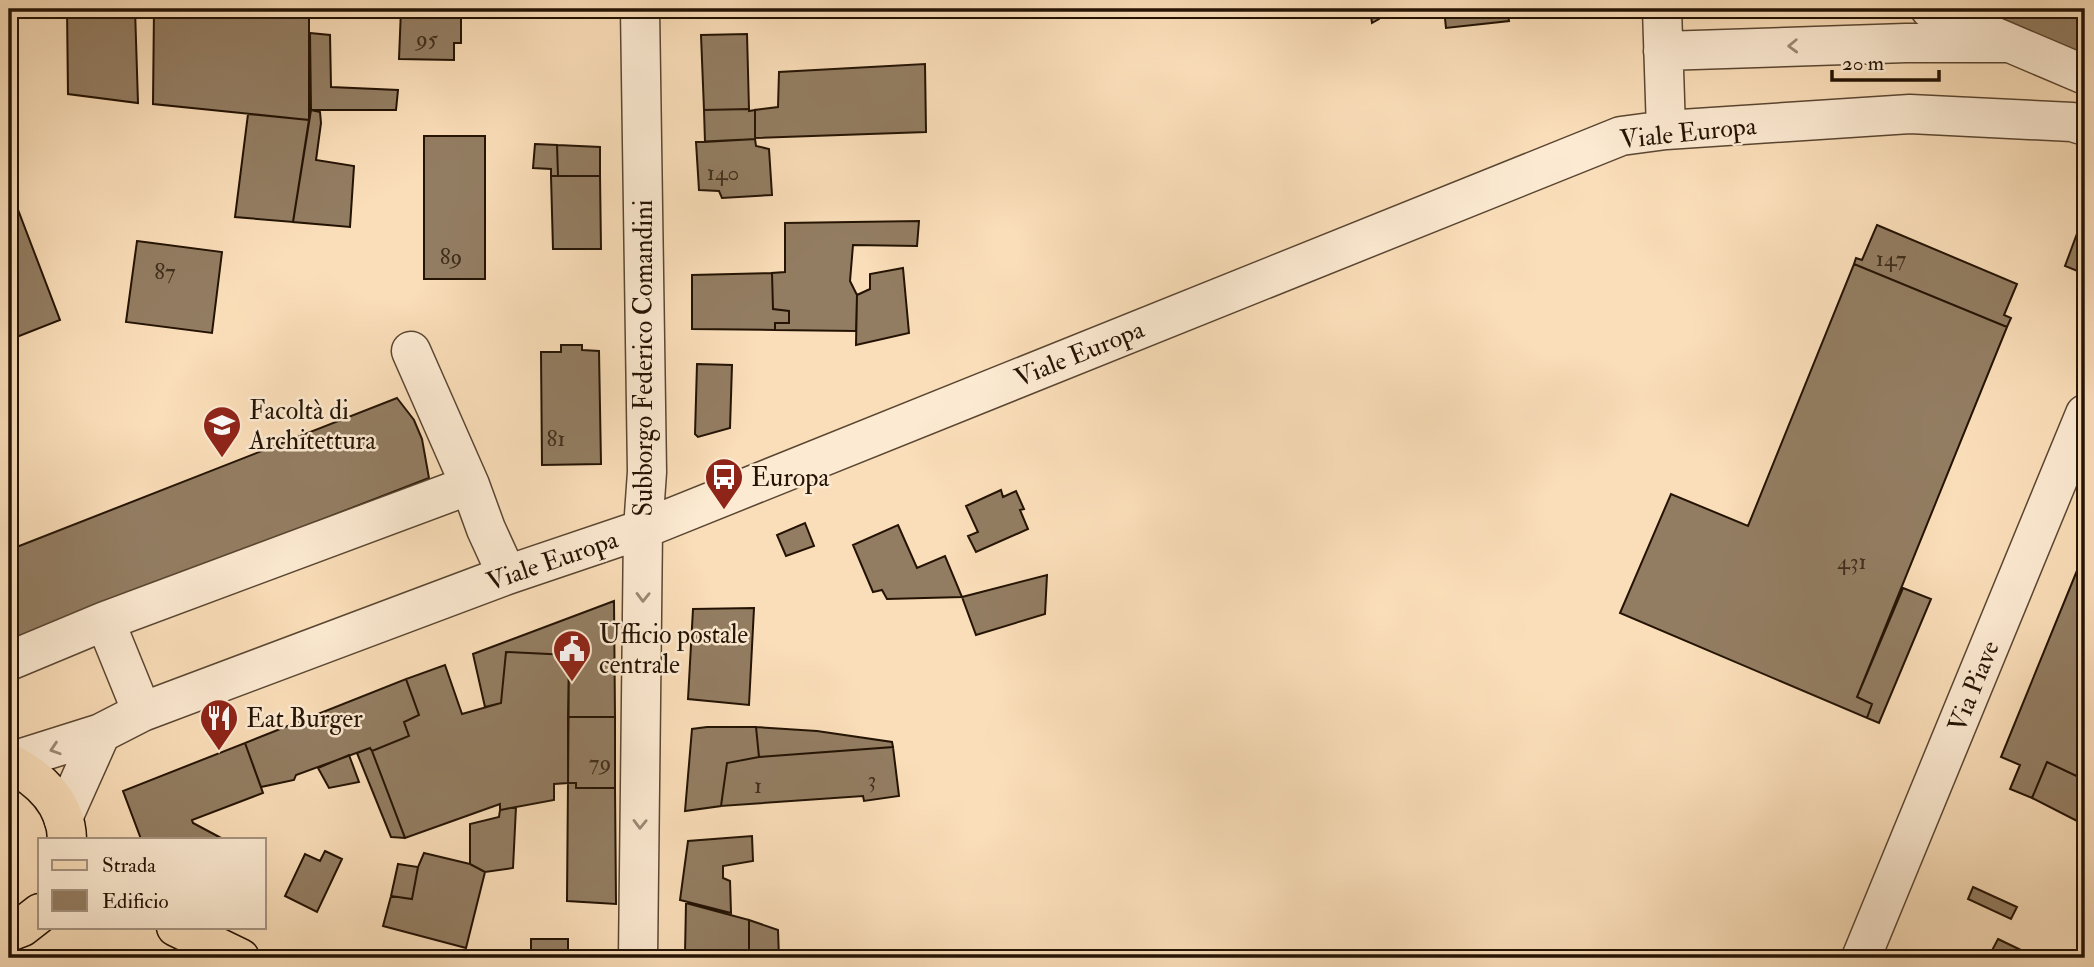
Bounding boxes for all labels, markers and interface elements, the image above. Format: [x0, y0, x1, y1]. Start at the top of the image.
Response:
house number: 95 [414, 24, 438, 53]
scale bar [1832, 38, 1938, 82]
one-way arrow [1787, 39, 1798, 54]
text: 20 m [1842, 50, 1884, 77]
street label: Viale Europa [1618, 110, 1758, 157]
house number: 140 [707, 158, 739, 187]
street label: Subborgo Federico Comandini [628, 199, 660, 517]
house number: 89 [440, 242, 462, 271]
house number: 147 [1876, 244, 1907, 273]
house number: 87 [154, 257, 176, 286]
street label: Viale Europa [1010, 313, 1150, 395]
place label: Facoltà di Architettura [248, 395, 376, 457]
school or university icon: Facoltà di Architettura [201, 404, 243, 459]
house number: 81 [546, 424, 566, 453]
bus stop icon: Europa [703, 456, 745, 511]
place label: Europa [751, 462, 829, 495]
street label: Viale Europa [482, 523, 623, 599]
house number: 431 [1837, 547, 1867, 576]
one-way arrow [635, 592, 650, 603]
place label: Ufficio postale centrale [599, 619, 748, 681]
public building icon: Ufficio postale centrale [551, 628, 593, 683]
street label: Via Piave [1941, 636, 2007, 737]
restaurant icon: Eat Burger [198, 697, 240, 752]
place label: Eat Burger [246, 703, 363, 735]
one-way arrow [49, 740, 61, 755]
house number: 79 [589, 748, 611, 777]
house number: 3 [868, 765, 876, 794]
house number: 1 [754, 771, 762, 800]
one-way arrow [632, 819, 647, 830]
legend [38, 838, 266, 928]
text: Strada [102, 852, 156, 879]
text: Edificio [102, 888, 169, 915]

